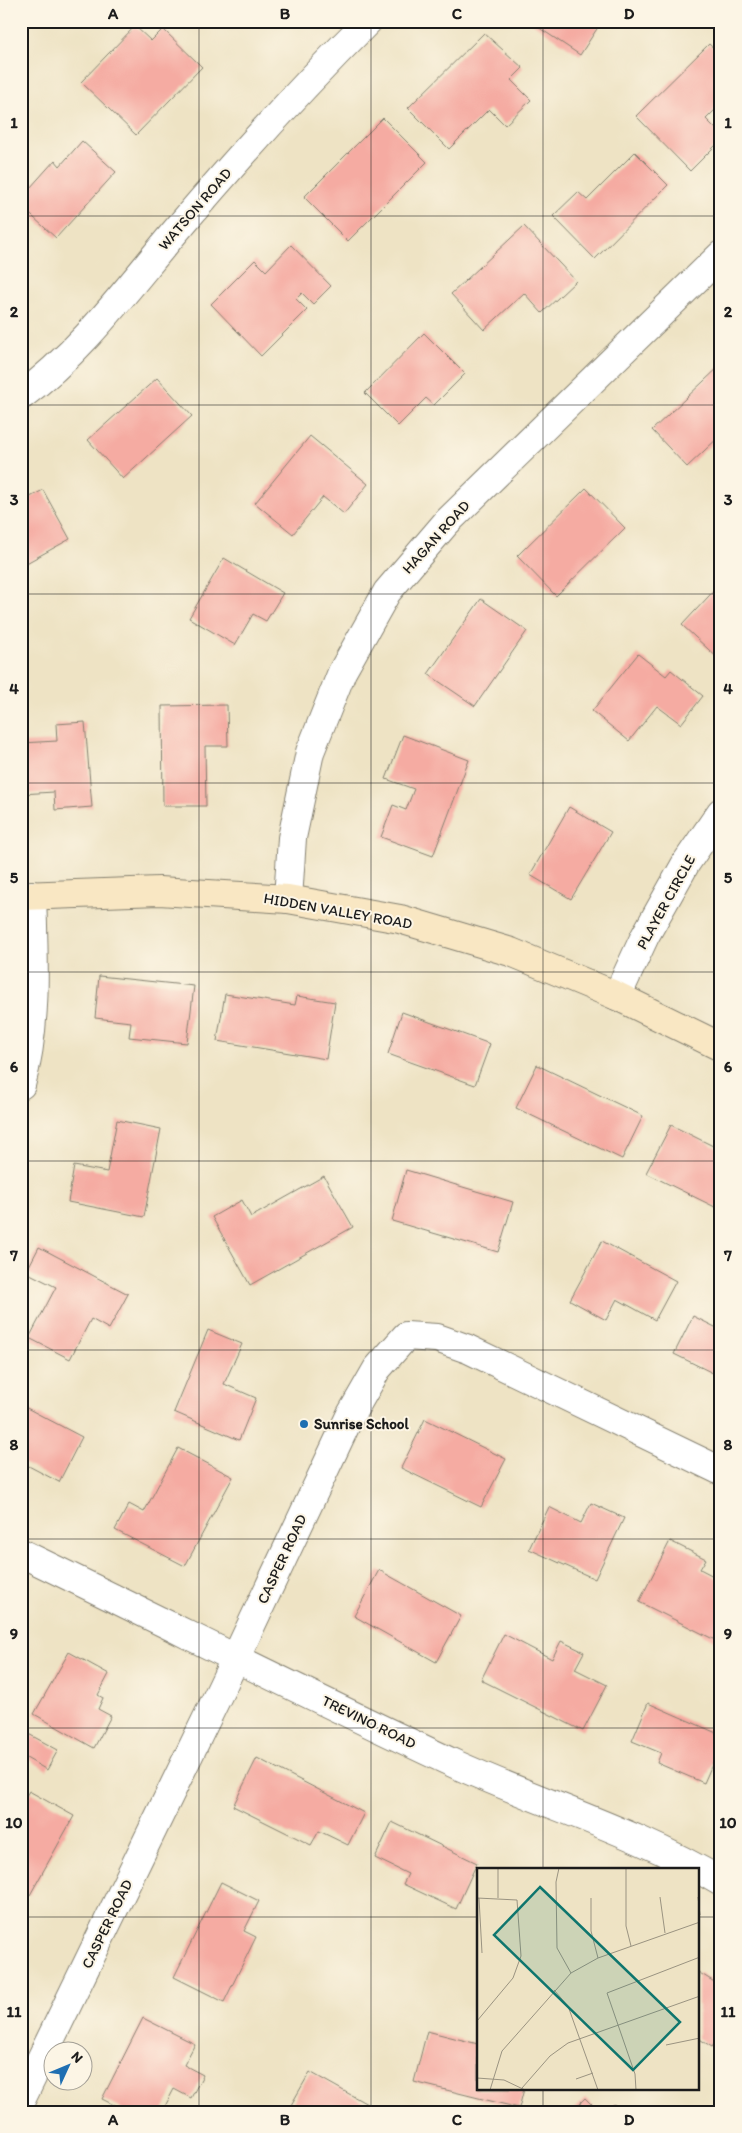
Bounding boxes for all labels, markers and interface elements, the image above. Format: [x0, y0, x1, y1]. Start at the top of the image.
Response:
text: A [107, 4, 119, 23]
text: B [280, 4, 291, 23]
text: C [452, 4, 463, 23]
text: D [624, 4, 635, 23]
text: 1 [10, 113, 18, 132]
text: 1 [724, 113, 732, 132]
street label: WATSON ROAD [154, 164, 236, 254]
text: 2 [10, 302, 19, 321]
text: 2 [724, 302, 733, 321]
text: 3 [10, 490, 19, 509]
text: 3 [724, 490, 733, 509]
street label: HAGAN ROAD [398, 497, 474, 577]
text: 4 [9, 679, 19, 698]
text: 4 [723, 679, 733, 698]
street label: PLAYER CIRCLE [633, 852, 699, 952]
text: 5 [10, 868, 19, 887]
text: 5 [724, 868, 733, 887]
street label: HIDDEN VALLEY ROAD [262, 889, 414, 933]
text: 6 [10, 1057, 19, 1076]
text: 6 [724, 1057, 733, 1076]
text: 7 [9, 1246, 18, 1265]
text: 7 [723, 1246, 732, 1265]
place label: Sunrise School [314, 1415, 409, 1433]
marker: Sunrise School [298, 1418, 310, 1430]
text: 8 [10, 1435, 19, 1454]
text: 8 [724, 1435, 733, 1454]
street label: CASPER ROAD [253, 1511, 311, 1607]
text: 9 [10, 1624, 18, 1643]
text: 9 [724, 1624, 732, 1643]
street label: TREVINO ROAD [319, 1691, 419, 1753]
text: 10 [5, 1813, 23, 1832]
text: 10 [719, 1813, 737, 1832]
inset map [477, 1868, 700, 2090]
street label: CASPER ROAD [78, 1876, 136, 1972]
text: 11 [7, 2002, 22, 2021]
text: 11 [721, 2002, 736, 2021]
north arrow [42, 2040, 92, 2090]
text: N [68, 2048, 86, 2067]
text: A [107, 2110, 119, 2129]
text: B [280, 2110, 291, 2129]
text: C [452, 2110, 463, 2129]
text: D [624, 2110, 635, 2129]

